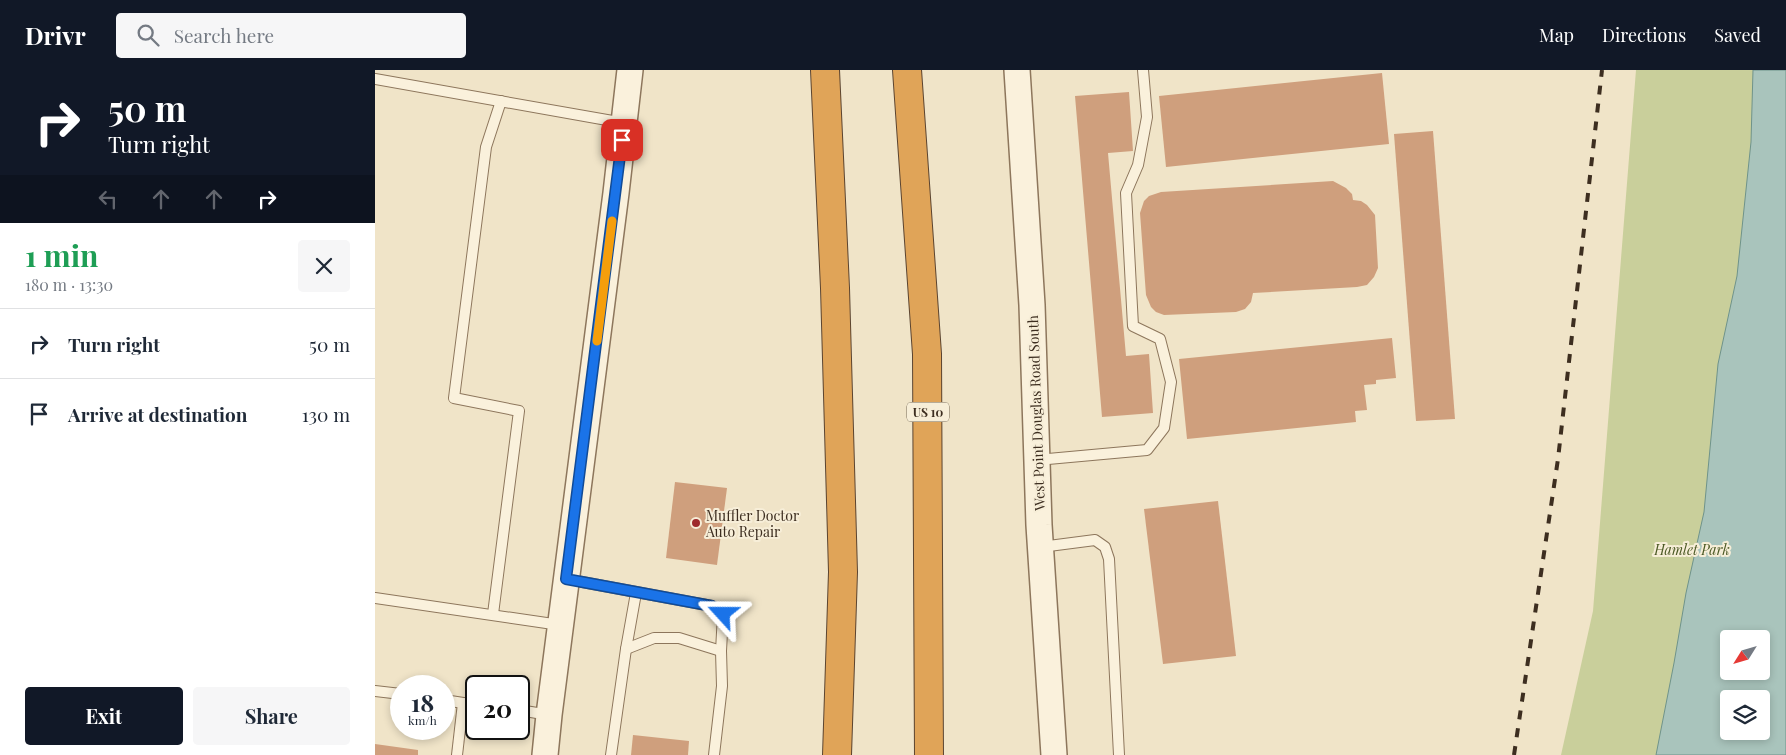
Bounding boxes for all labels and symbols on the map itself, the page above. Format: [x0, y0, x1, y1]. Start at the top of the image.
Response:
pin [601, 119, 643, 161]
street label: West Point Douglas Road South [1023, 314, 1049, 512]
road number: US 10 [907, 402, 949, 422]
place label: Muffler Doctor Auto Repair [705, 506, 800, 541]
marker: Muffler Doctor Auto Repair [690, 517, 702, 529]
park label: Hamlet Park [1653, 540, 1730, 559]
position arrow [696, 587, 748, 639]
north arrow [1720, 630, 1770, 680]
speed limit sign: 20 [465, 675, 530, 740]

